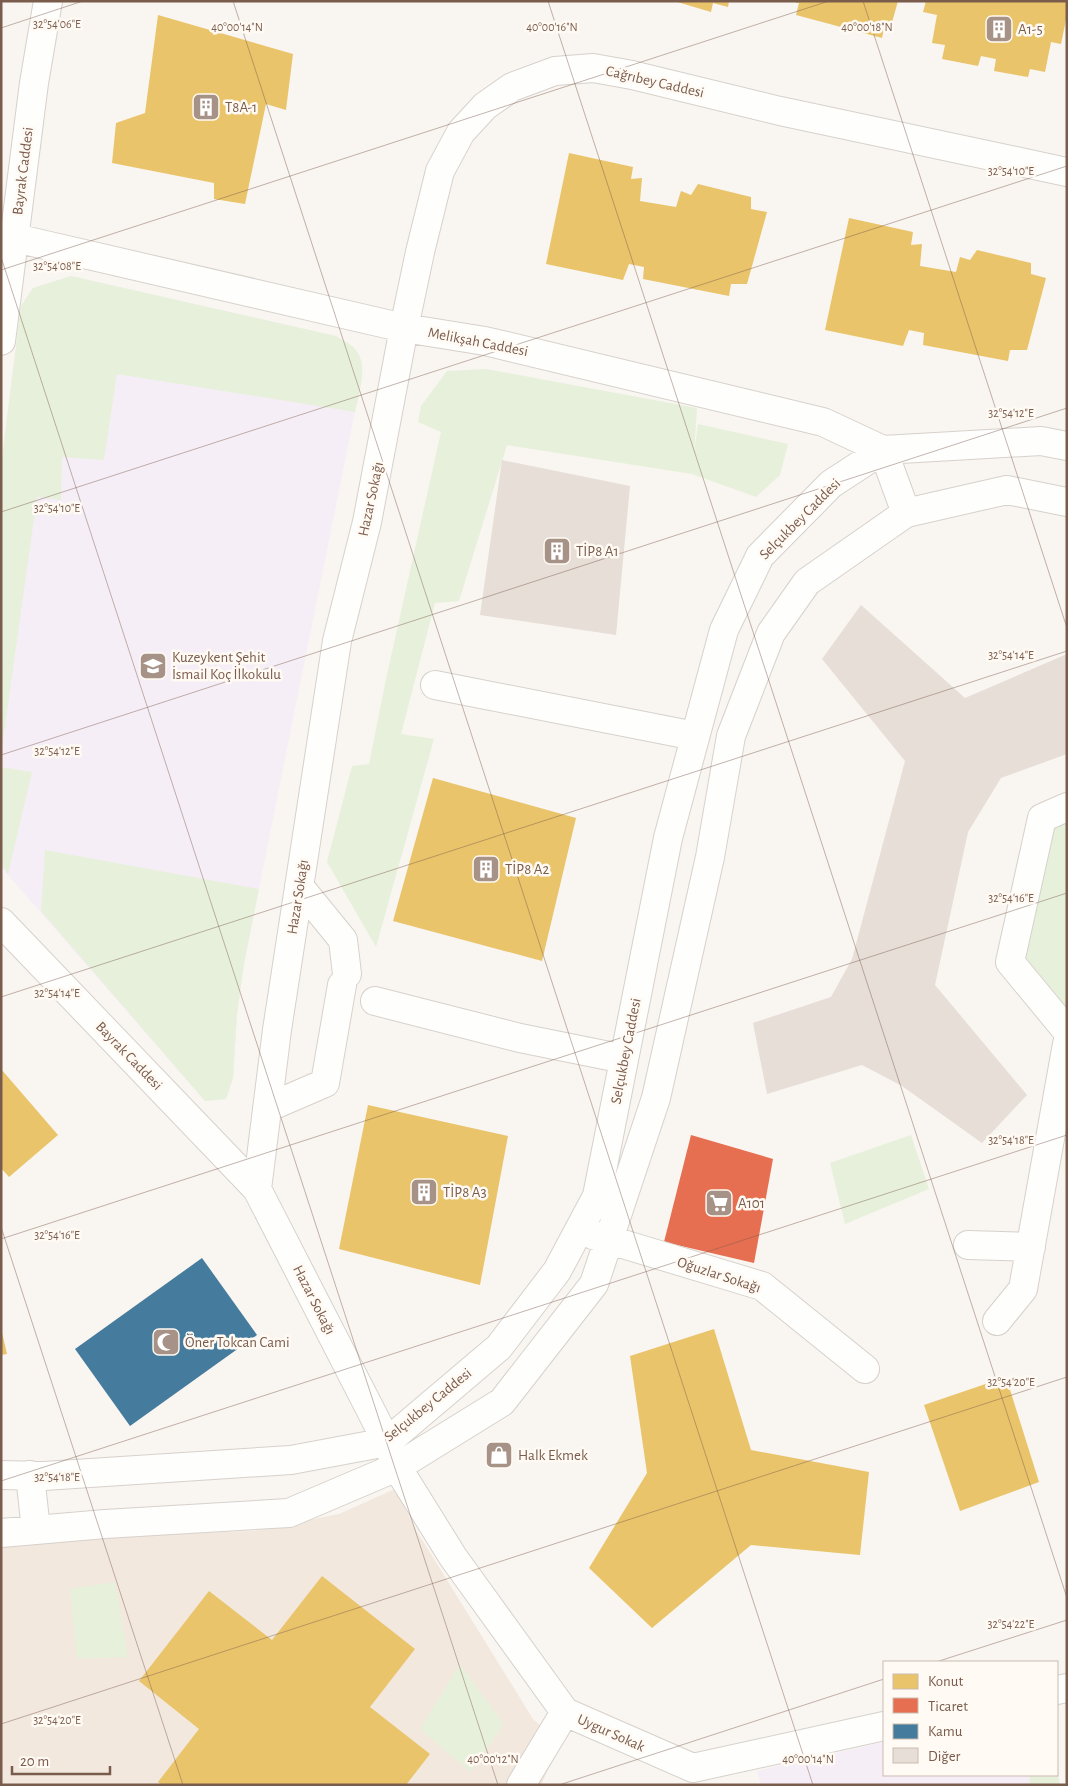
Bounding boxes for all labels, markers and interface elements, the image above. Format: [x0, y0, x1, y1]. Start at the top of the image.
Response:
building icon: A1-5 [984, 14, 1014, 44]
text: 32°54'06"E [33, 18, 81, 30]
text: 40°00'14"N [211, 21, 263, 33]
text: 40°00'16"N [526, 21, 578, 33]
text: 40°00'18"N [841, 21, 893, 33]
place label: A1-5 [1018, 22, 1043, 37]
street label: Cağrıbey Caddesi [604, 63, 706, 101]
building icon: T8A-1 [191, 92, 221, 122]
place label: T8A-1 [225, 100, 257, 115]
street label: Bayrak Caddesi [10, 126, 36, 216]
text: 32°54'10"E [988, 165, 1034, 177]
text: 32°54'08"E [33, 260, 81, 272]
street label: Melikşah Caddesi [427, 325, 529, 359]
text: 32°54'12"E [988, 407, 1034, 419]
street label: Hazar Sokağı [356, 460, 386, 538]
street label: Selçukbey Caddesi [757, 476, 843, 562]
text: 32°54'10"E [34, 502, 80, 514]
building icon: TİP8 A1 [542, 536, 572, 566]
place label: TİP8 A1 [576, 542, 619, 559]
text: 32°54'14"E [988, 649, 1034, 661]
place label: Kuzeykent Şehit İsmail Koç İlkokulu [172, 650, 281, 682]
school or university icon: Kuzeykent Şehit İsmail Koç İlkokulu [138, 651, 168, 681]
text: 32°54'12"E [34, 745, 80, 757]
building icon: TİP8 A2 [471, 854, 501, 884]
street label: Hazar Sokağı [285, 858, 311, 936]
place label: TİP8 A2 [505, 860, 549, 877]
text: 32°54'16"E [988, 892, 1034, 904]
text: 32°54'14"E [34, 987, 80, 999]
street label: Selçukbey Caddesi [608, 997, 644, 1105]
street label: Bayrak Caddesi [93, 1019, 165, 1093]
text: 32°54'18"E [988, 1134, 1034, 1146]
building icon: TİP8 A3 [409, 1177, 439, 1207]
place label: TİP8 A3 [443, 1183, 487, 1200]
supermarket icon: A101 [704, 1188, 734, 1218]
place label: A101 [738, 1196, 765, 1211]
text: 32°54'16"E [34, 1229, 80, 1241]
street label: Oğuzlar Sokağı [675, 1254, 763, 1296]
street label: Hazar Sokağı [290, 1263, 338, 1337]
mosque icon: Öner Tokcan Cami [151, 1327, 181, 1357]
place label: Öner Tokcan Cami [185, 1333, 290, 1350]
street label: Selçukbey Caddesi [381, 1365, 475, 1445]
text: 32°54'20"E [987, 1376, 1035, 1388]
shop icon: Halk Ekmek [484, 1440, 514, 1470]
place label: Halk Ekmek [518, 1448, 588, 1463]
text: 32°54'18"E [34, 1471, 80, 1483]
text: 32°54'22"E [988, 1618, 1035, 1630]
legend [883, 1661, 1058, 1776]
text: Konut [928, 1674, 963, 1689]
text: Ticaret [928, 1699, 968, 1714]
street label: Uygur Sokak [575, 1711, 647, 1755]
text: 32°54'20"E [33, 1714, 81, 1726]
text: Kamu [928, 1724, 963, 1739]
scale bar [12, 1744, 110, 1776]
text: Diğer [928, 1749, 961, 1764]
text: 40°00'12"N [467, 1753, 519, 1765]
text: 40°00'14"N [782, 1753, 834, 1765]
text: 20 m [20, 1754, 49, 1769]

